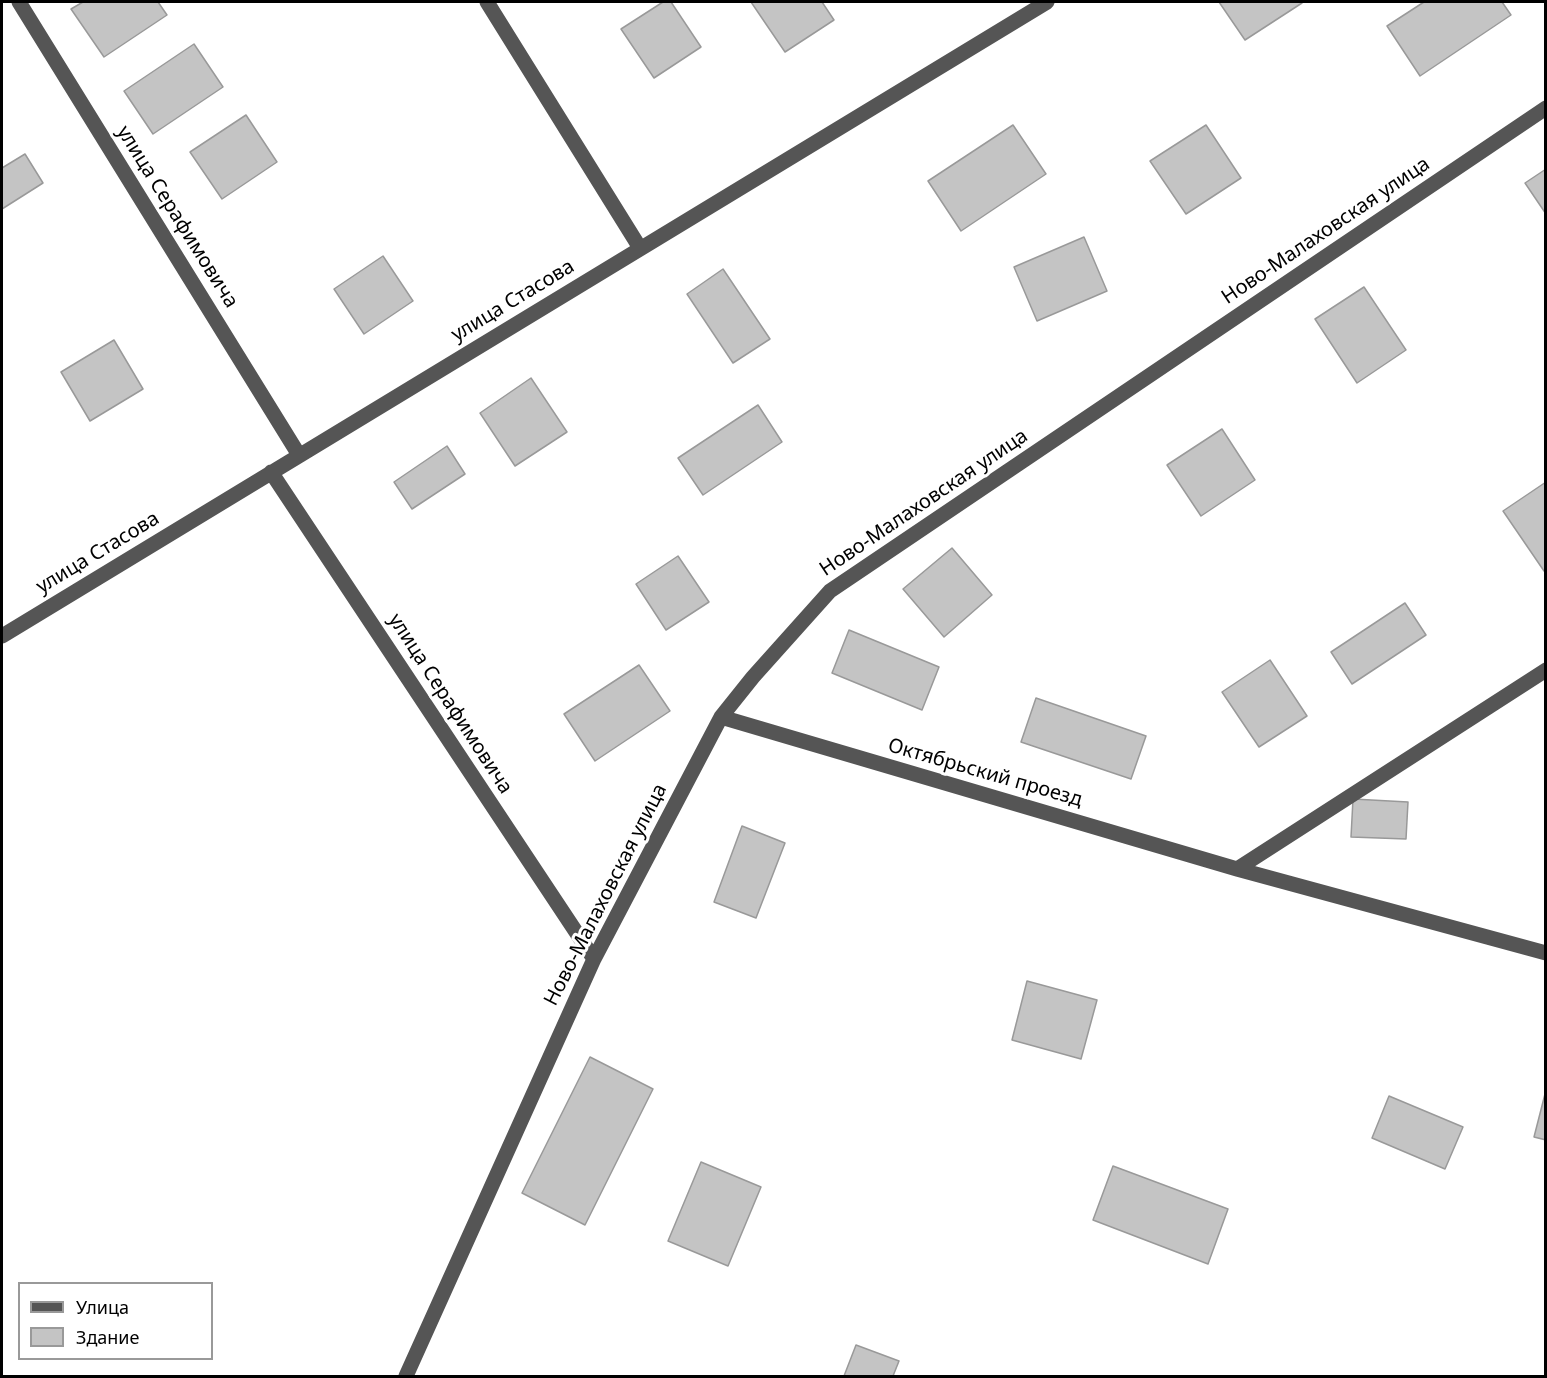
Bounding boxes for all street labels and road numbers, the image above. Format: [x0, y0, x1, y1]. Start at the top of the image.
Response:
street label: улица Серафимовича [111, 122, 243, 312]
street label: Ново-Малаховская улица [1217, 152, 1435, 310]
street label: улица Стасова [447, 255, 579, 347]
street label: Ново-Малаховская улица [815, 424, 1033, 582]
street label: улица Стасова [32, 507, 164, 599]
street label: улица Серафимовича [383, 609, 517, 799]
street label: Октябрьский проезд [885, 734, 1085, 812]
street label: Ново-Малаховская улица [540, 780, 672, 1010]

